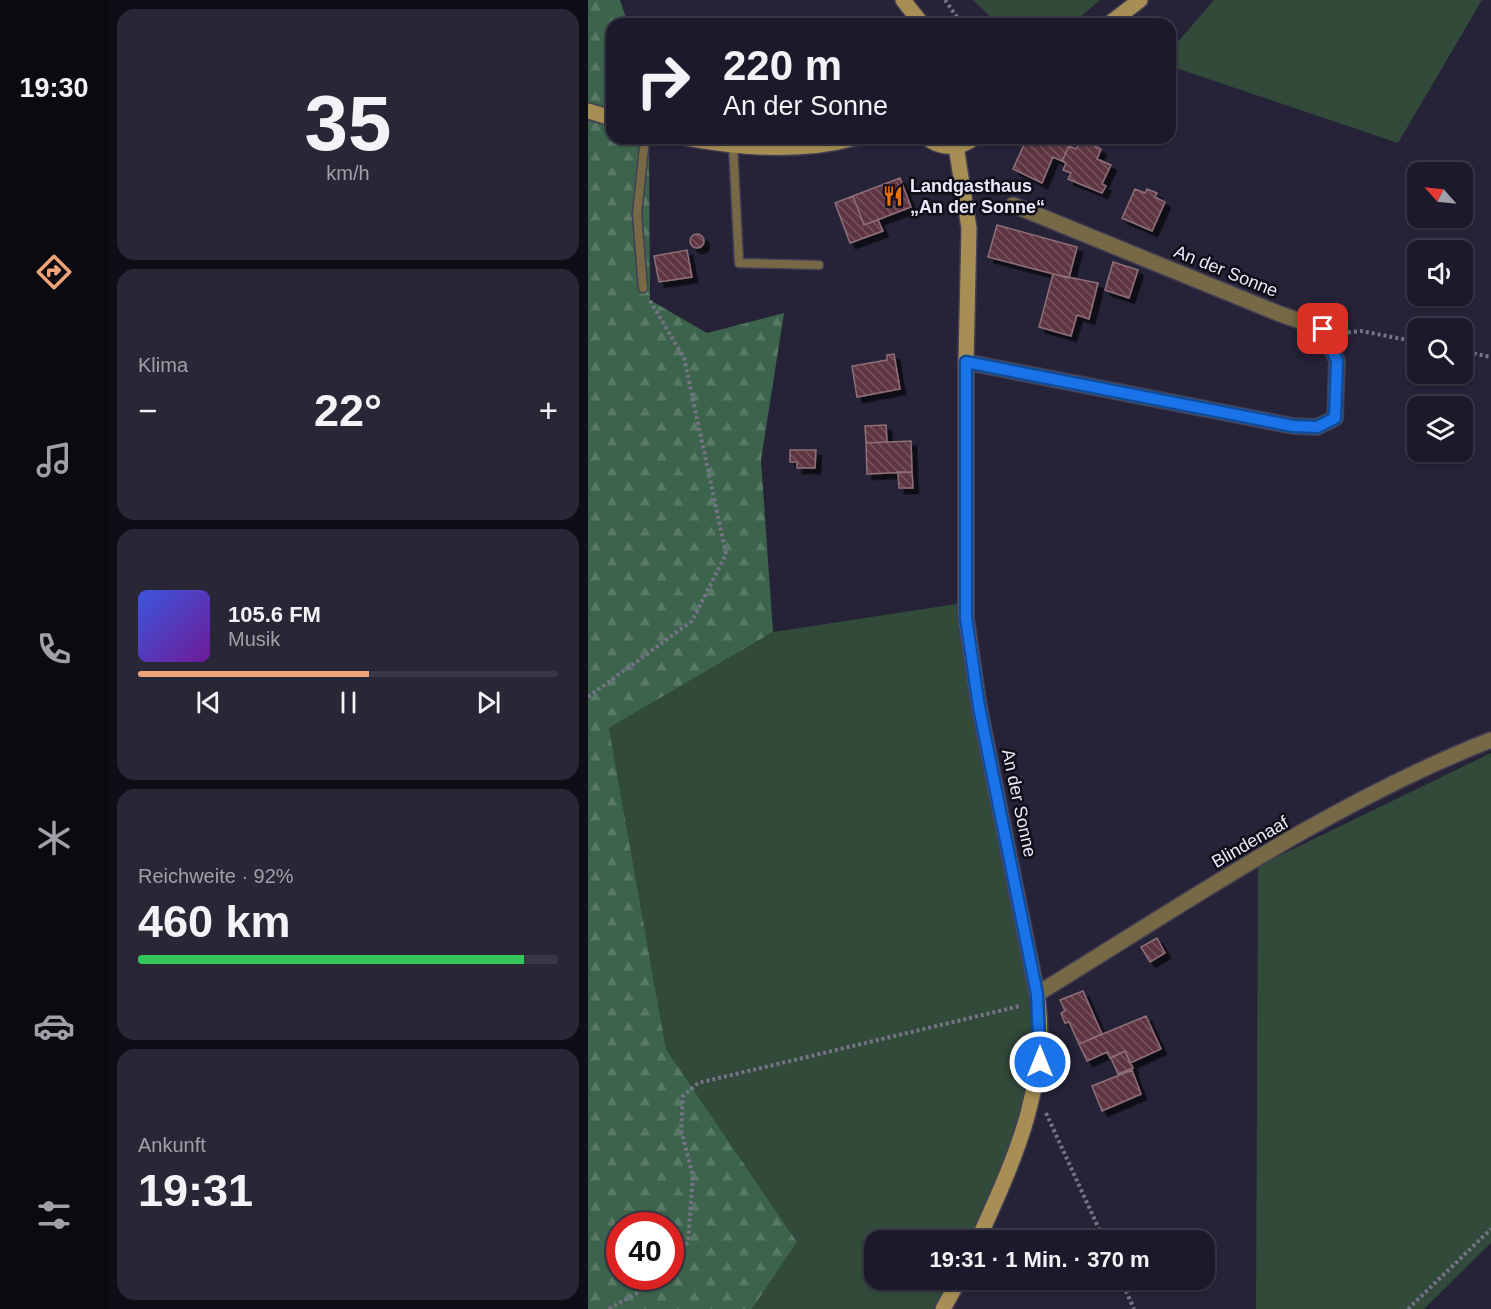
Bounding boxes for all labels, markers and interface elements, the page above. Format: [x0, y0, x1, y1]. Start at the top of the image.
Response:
icon: right [624, 42, 702, 120]
text: 220 m [723, 42, 842, 89]
text: 19:30 [19, 73, 89, 103]
text: 35 [305, 79, 391, 167]
text: An der Sonne [723, 91, 888, 121]
text: km/h [326, 162, 370, 184]
north arrow [1407, 162, 1473, 228]
map controls [1407, 162, 1473, 462]
place label: Landgasthaus „An der Sonne“ [910, 176, 1045, 217]
restaurant icon: Landgasthaus „An der Sonne“ [881, 184, 905, 208]
button: sound [1407, 240, 1473, 306]
street label: An der Sonne [1171, 241, 1281, 301]
icon: directions [33, 251, 75, 293]
pin [1297, 303, 1348, 354]
icon: arrive [1306, 312, 1339, 345]
button: search [1407, 318, 1473, 384]
text: Klima [138, 354, 188, 376]
text: 22° [314, 385, 382, 436]
text: − [138, 392, 157, 429]
text: + [539, 392, 558, 429]
button: layers [1407, 396, 1473, 462]
icon: music [33, 439, 75, 481]
text: 105.6 FM [228, 602, 321, 627]
icon: phone [33, 628, 75, 670]
text: Musik [228, 628, 280, 650]
icon: previous [192, 686, 225, 719]
icon: pause [332, 686, 365, 719]
icon: next [472, 686, 505, 719]
street label: An der Sonne [998, 747, 1040, 859]
street label: Blindenaaf [1208, 812, 1293, 872]
icon: climate [33, 817, 75, 859]
text: Reichweite · 92% [138, 865, 294, 887]
text: 460 km [138, 896, 291, 947]
icon: car [33, 1005, 75, 1047]
position arrow [1008, 1030, 1072, 1094]
text: Ankunft [138, 1134, 206, 1156]
text: 19:31 [138, 1165, 253, 1216]
icon: filters [33, 1194, 75, 1236]
speed limit sign: 40 [606, 1212, 684, 1290]
text: 19:31 · 1 Min. · 370 m [929, 1247, 1150, 1272]

